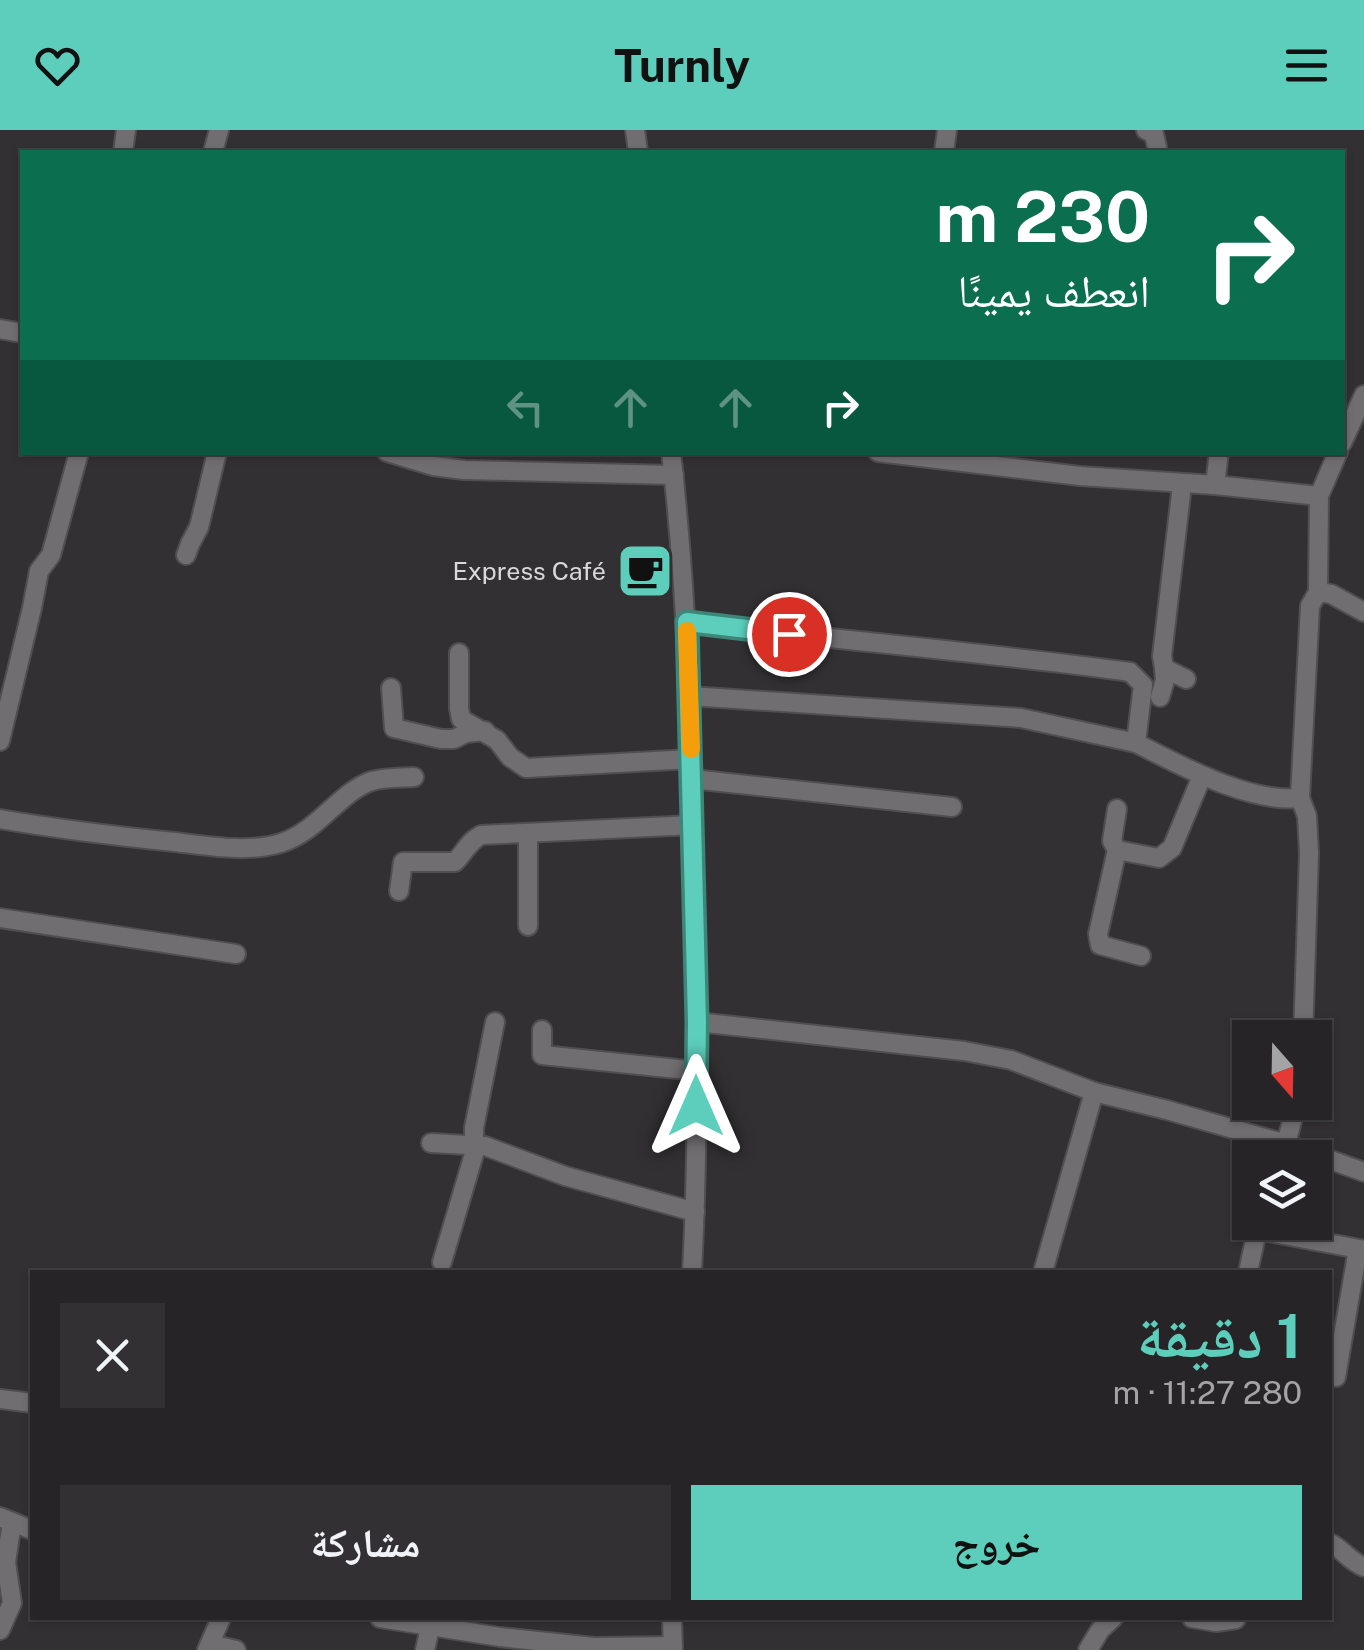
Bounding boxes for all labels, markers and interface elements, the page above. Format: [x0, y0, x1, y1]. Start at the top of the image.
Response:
icon: heart [30, 38, 85, 93]
icon: menu [1279, 38, 1334, 93]
text: Turnly [614, 39, 750, 92]
text: 230 m [936, 175, 1150, 258]
icon: right [1185, 190, 1315, 320]
text: انعطف يمينًا [958, 264, 1150, 317]
icon: left [498, 380, 553, 435]
icon: ahead [603, 380, 658, 435]
icon: ahead [708, 380, 763, 435]
icon: right [813, 380, 868, 435]
cafe icon: Express Café [615, 541, 675, 601]
place label: Express Café [452, 556, 606, 586]
pin [747, 592, 832, 677]
icon: arrive [762, 607, 817, 662]
north arrow [1232, 1020, 1332, 1120]
map controls [1232, 1020, 1332, 1240]
position arrow [644, 1054, 748, 1158]
button: layers [1232, 1140, 1332, 1240]
text: 1 دقيقة [1137, 1301, 1302, 1372]
button: close [60, 1303, 165, 1408]
text: 280 m · 11:27 [1112, 1374, 1302, 1411]
button: مشاركة [60, 1485, 671, 1600]
button: خروج [691, 1485, 1302, 1600]

